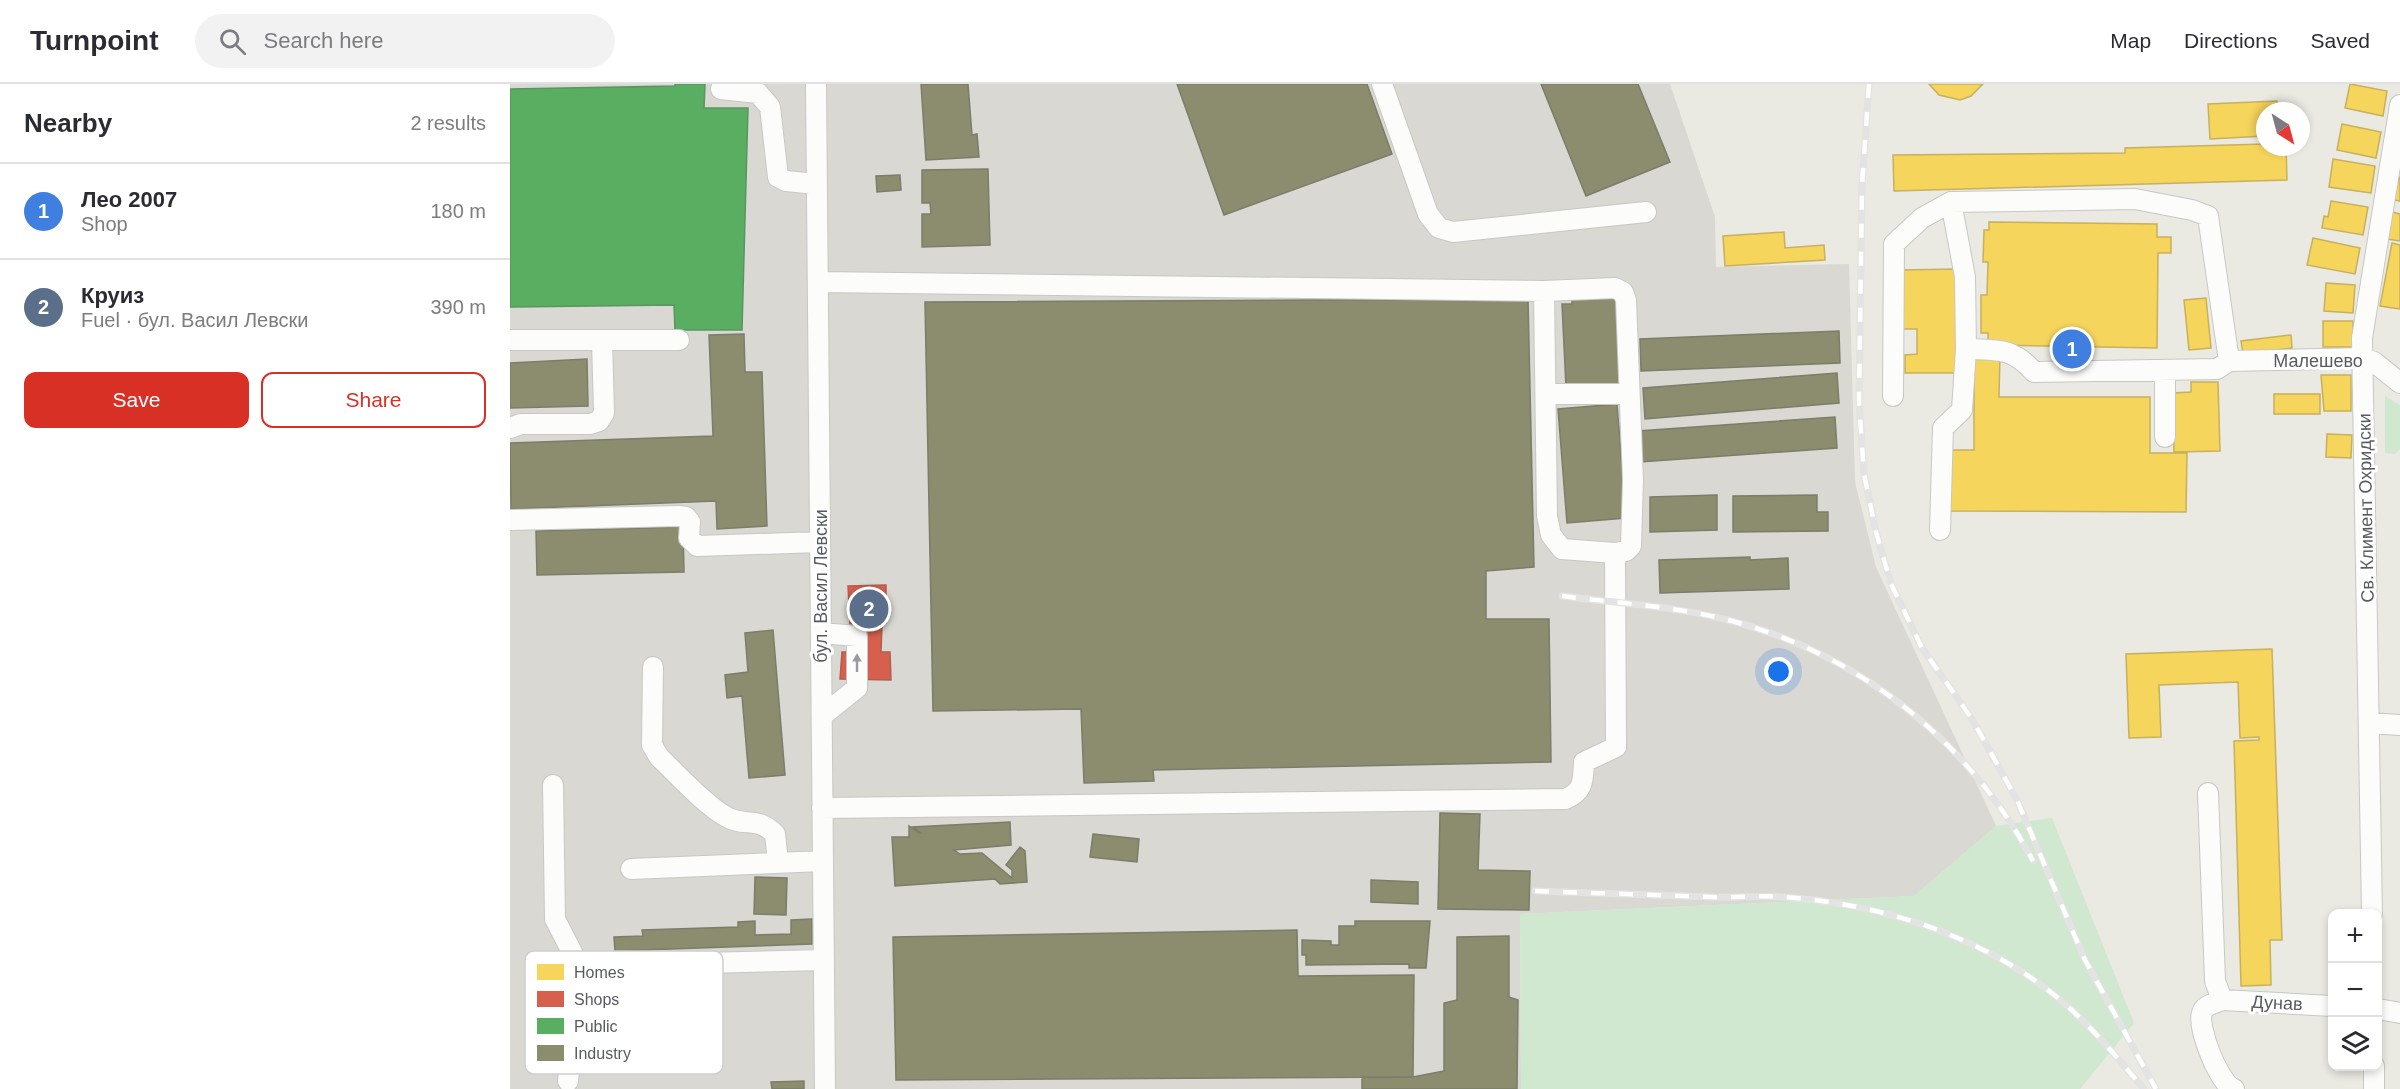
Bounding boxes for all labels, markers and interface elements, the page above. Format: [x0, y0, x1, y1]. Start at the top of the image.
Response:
search box [195, 14, 615, 68]
text: Turnpoint [30, 25, 159, 56]
icon: search [216, 25, 249, 58]
text: Search here [264, 28, 383, 53]
text: Map [2110, 29, 2151, 52]
text: Directions [2184, 29, 2277, 52]
text: Saved [2310, 29, 2370, 52]
north arrow [2256, 102, 2310, 156]
text: Nearby [24, 108, 112, 138]
text: 2 results [410, 112, 486, 134]
text: Лео 2007 [81, 187, 177, 212]
text: 1 [38, 200, 49, 222]
text: 180 m [430, 200, 486, 222]
text: Shop [81, 213, 128, 235]
text: Круиз [81, 283, 144, 308]
text: 2 [38, 296, 49, 318]
text: 390 m [430, 296, 486, 318]
text: Fuel · бул. Васил Левски [81, 309, 308, 331]
pin: 1 [2052, 326, 2092, 372]
street label: Малешево [2273, 351, 2363, 371]
button: Save [24, 372, 249, 428]
button: Share [261, 372, 486, 428]
street label: Св. Климент Охридски [2354, 413, 2378, 603]
street label: бул. Васил Левски [811, 509, 831, 663]
pin: 2 [850, 586, 888, 632]
one-way arrow [852, 654, 862, 673]
your location [1764, 657, 1793, 686]
map controls [2328, 909, 2382, 1071]
button: + [2328, 909, 2382, 963]
legend [525, 951, 723, 1074]
button: − [2328, 963, 2382, 1017]
text: Homes [574, 964, 625, 981]
text: Shops [574, 991, 619, 1008]
street label: Дунав [2251, 992, 2303, 1014]
button: layers [2328, 1017, 2382, 1071]
text: Public [574, 1018, 618, 1035]
text: Industry [574, 1045, 631, 1062]

